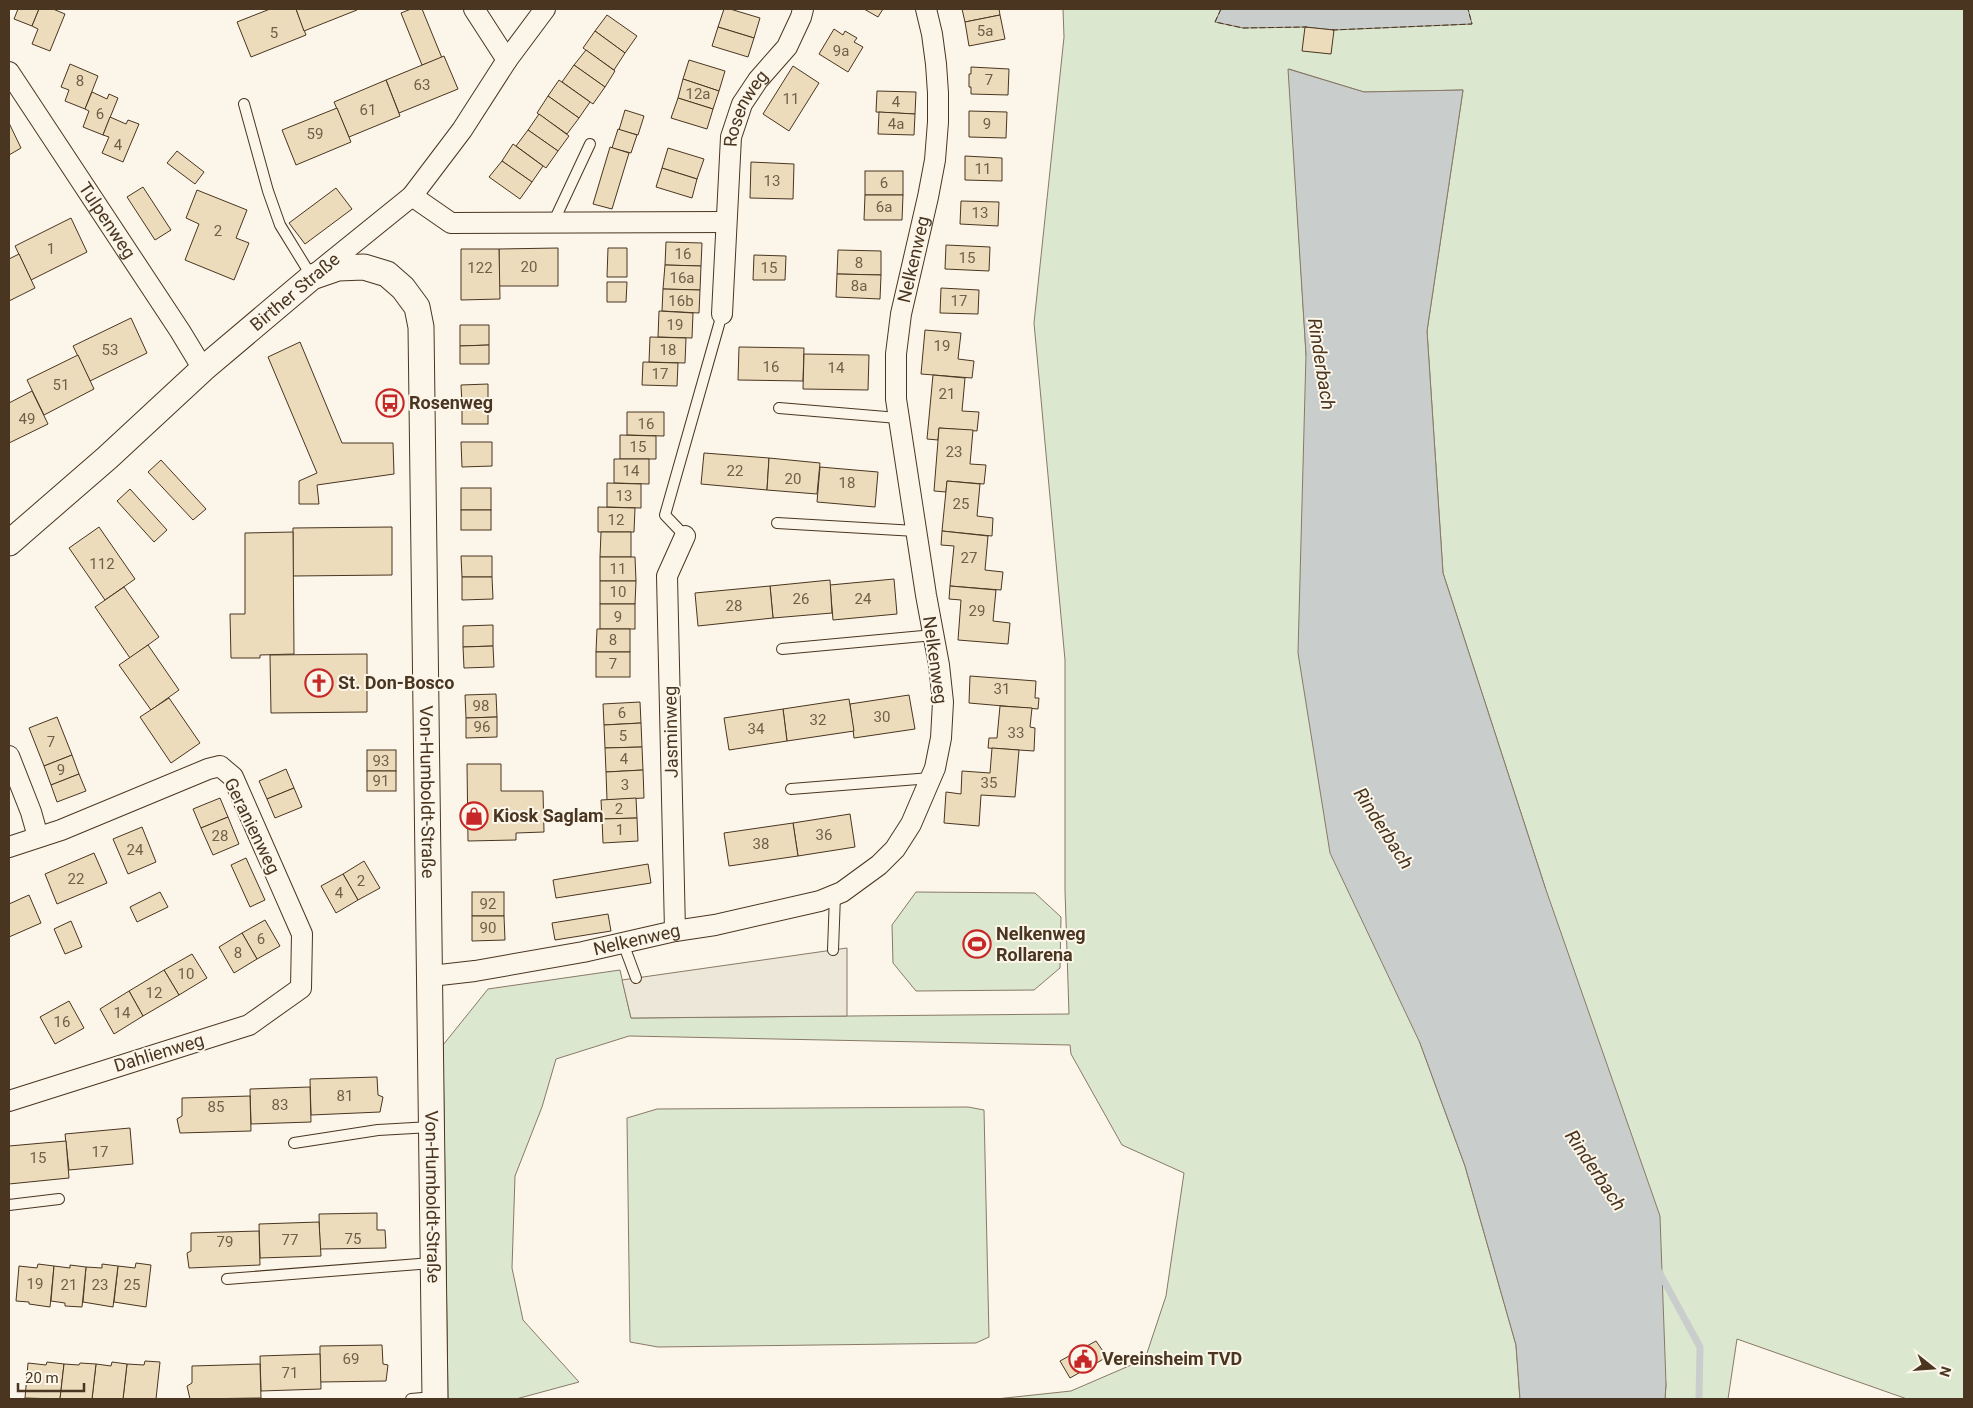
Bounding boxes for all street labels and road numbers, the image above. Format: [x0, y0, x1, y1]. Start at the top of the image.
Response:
street label: Rosenweg [720, 65, 772, 147]
street label: Tulpenweg [75, 178, 140, 262]
street label: Nelkenweg [893, 214, 933, 305]
street label: Birther Straße [246, 248, 344, 335]
street label: Nelkenweg [919, 615, 952, 705]
street label: Jasminweg [659, 686, 682, 778]
street label: Von-Humboldt-Straße [416, 705, 439, 878]
street label: Geranienweg [220, 774, 285, 877]
street label: Nelkenweg [591, 919, 682, 959]
street label: Dahlienweg [111, 1029, 206, 1076]
street label: Von-Humboldt-Straße [421, 1110, 444, 1283]

